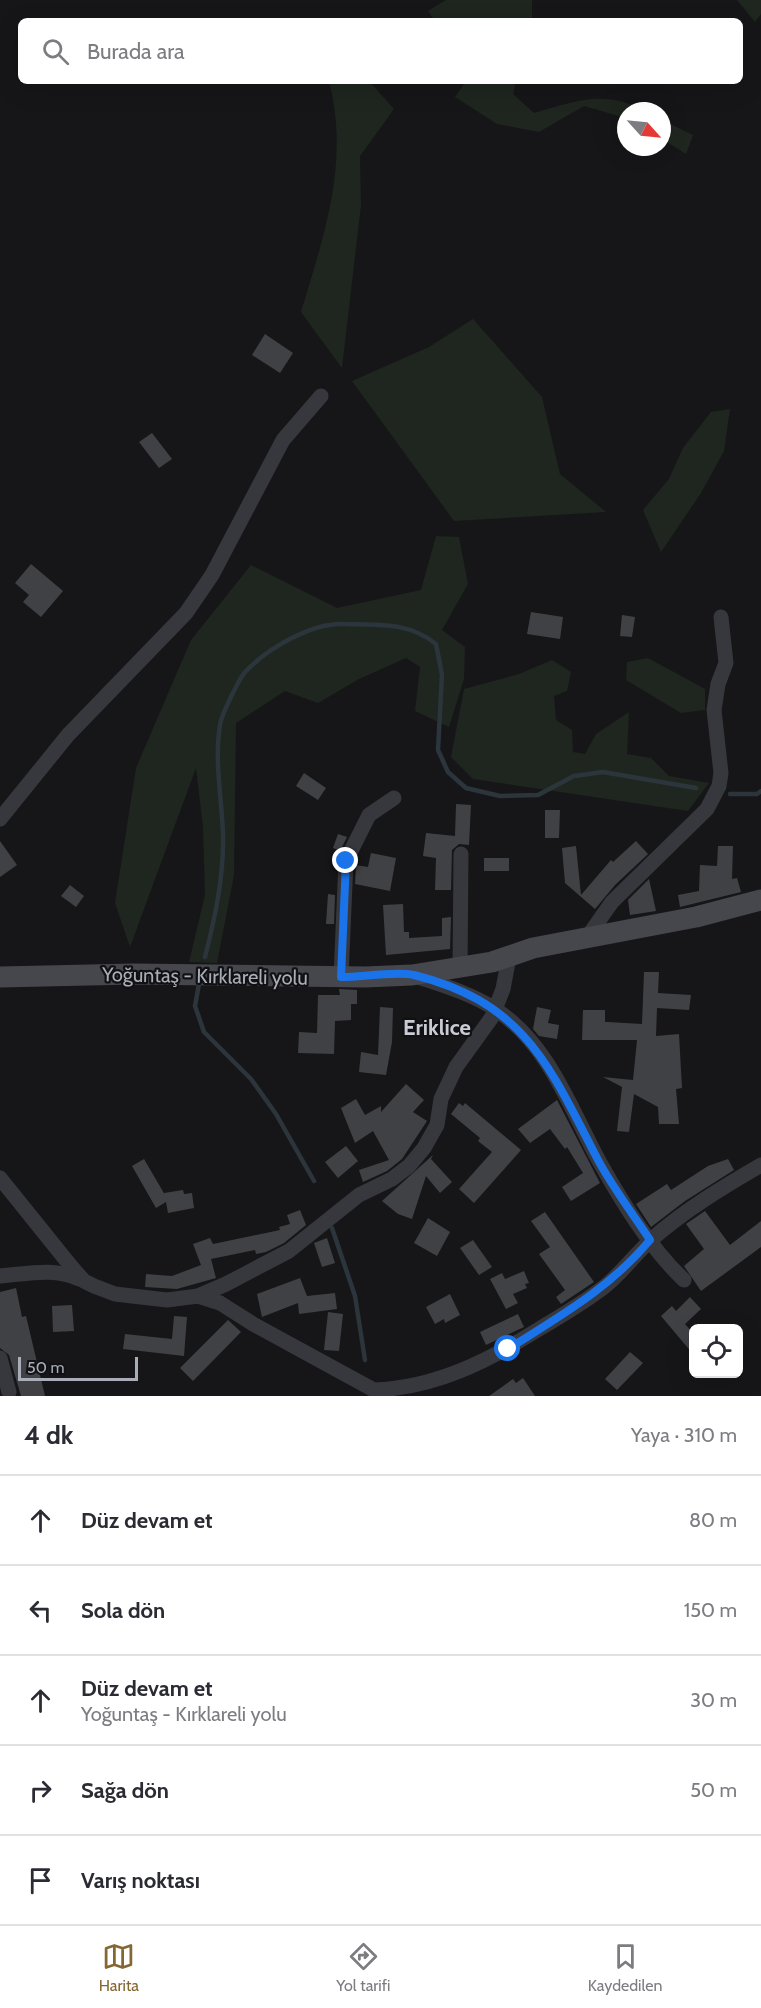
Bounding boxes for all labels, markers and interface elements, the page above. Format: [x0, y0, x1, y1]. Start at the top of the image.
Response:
search box [18, 18, 743, 84]
icon: search [39, 35, 72, 68]
text: Burada ara [87, 38, 185, 65]
north arrow [617, 102, 671, 156]
route end [332, 847, 358, 873]
street label: Yoğuntaş - Kırklareli yolu [101, 962, 308, 990]
district label: Eriklice [403, 1014, 471, 1041]
map controls [689, 1324, 743, 1378]
button: locate [689, 1324, 743, 1378]
route start [494, 1335, 520, 1361]
scale bar [18, 1354, 138, 1382]
text: 50 m [27, 1358, 64, 1377]
text: 4 dk [24, 1419, 73, 1451]
text: Yaya · 310 m [631, 1423, 737, 1447]
icon: ahead [24, 1504, 57, 1537]
text: Düz devam et [81, 1507, 213, 1534]
text: 80 m [689, 1508, 737, 1532]
icon: left [24, 1594, 57, 1627]
text: Sola dön [81, 1597, 165, 1624]
text: 150 m [684, 1598, 737, 1622]
text: Düz devam et [81, 1675, 213, 1702]
icon: ahead [24, 1684, 57, 1717]
text: 30 m [690, 1688, 737, 1712]
text: Yoğuntaş - Kırklareli yolu [81, 1702, 287, 1726]
icon: right [24, 1774, 57, 1807]
text: Sağa dön [81, 1777, 169, 1804]
text: 50 m [690, 1778, 737, 1802]
icon: arrive [24, 1864, 57, 1897]
text: Varış noktası [81, 1867, 200, 1894]
tab: Harita [99, 1940, 139, 1995]
tab: Yol tarifi [336, 1940, 390, 1995]
tab: Kaydedilen [588, 1940, 662, 1995]

